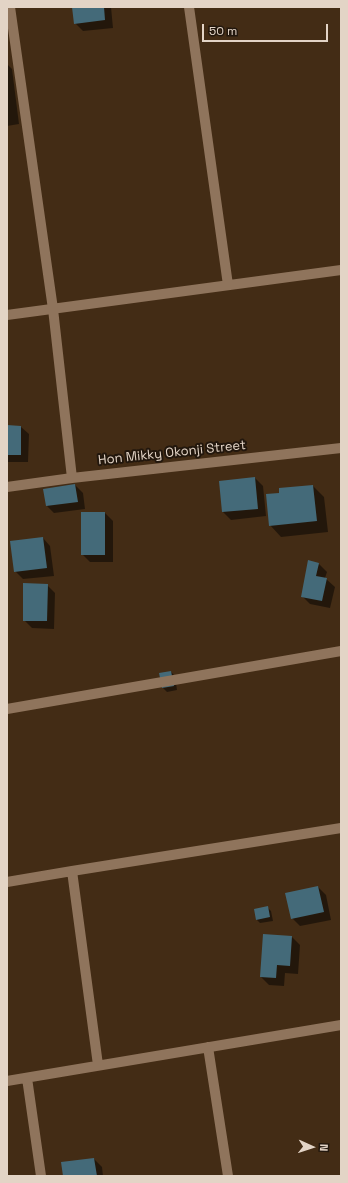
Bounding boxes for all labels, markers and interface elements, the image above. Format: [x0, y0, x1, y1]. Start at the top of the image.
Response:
scale bar [204, 16, 330, 42]
text: 50 m [209, 23, 237, 39]
street label: Hon Mikky Okonji Street [97, 437, 247, 469]
north arrow [292, 1127, 332, 1167]
text: N [317, 1144, 331, 1152]

